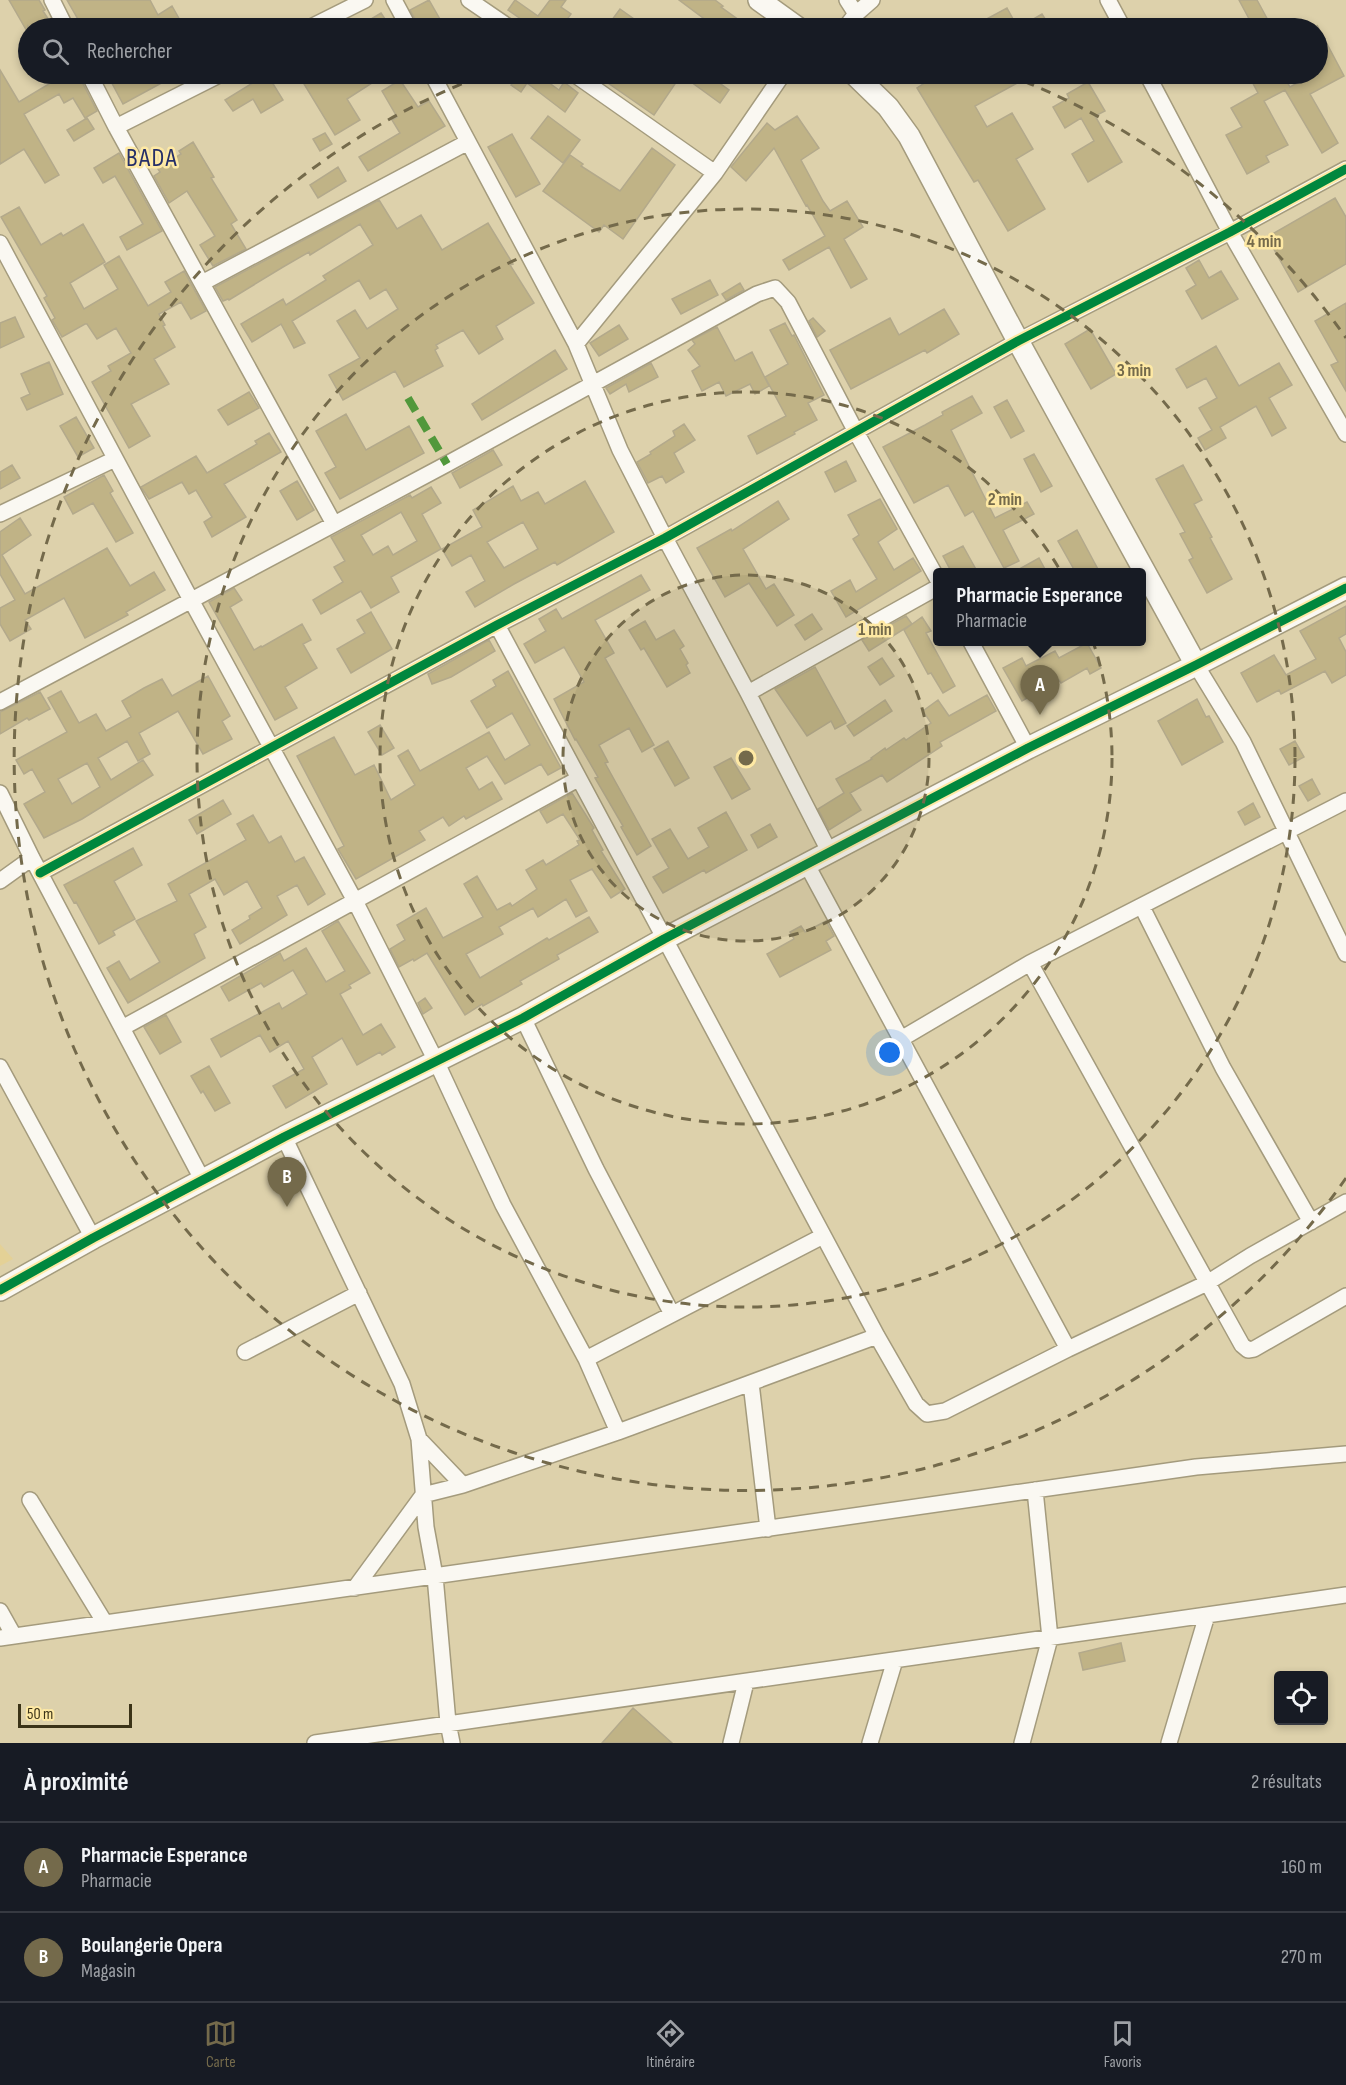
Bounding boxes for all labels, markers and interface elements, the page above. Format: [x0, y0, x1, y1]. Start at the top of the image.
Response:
search box [18, 18, 1328, 84]
icon: search [39, 35, 72, 68]
text: Rechercher [87, 38, 172, 65]
district label: BADA [126, 143, 178, 174]
text: 4 min [1247, 231, 1281, 252]
text: 3 min [1117, 360, 1151, 381]
text: 2 min [988, 489, 1022, 510]
popup [933, 568, 1146, 646]
text: Pharmacie Esperance [956, 582, 1123, 609]
text: Pharmacie [956, 609, 1027, 633]
text: 1 min [858, 619, 892, 640]
pin: A [1020, 666, 1060, 715]
centre of rings [736, 748, 756, 768]
your location [875, 1038, 904, 1067]
pin: B [268, 1158, 306, 1207]
map controls [1274, 1671, 1328, 1725]
button: locate [1274, 1671, 1328, 1725]
scale bar [18, 1701, 132, 1728]
text: 50 m [27, 1705, 53, 1724]
text: À proximité [24, 1767, 129, 1798]
text: 2 résultats [1251, 1770, 1322, 1794]
text: Pharmacie Esperance [81, 1842, 248, 1869]
text: A [39, 1855, 48, 1879]
text: 160 m [1281, 1855, 1322, 1879]
text: Pharmacie [81, 1869, 152, 1893]
text: Boulangerie Opera [81, 1932, 222, 1959]
text: B [39, 1945, 48, 1969]
text: 270 m [1281, 1945, 1322, 1969]
text: Magasin [81, 1959, 135, 1983]
tab: Carte [204, 2017, 237, 2072]
tab: Itinéraire [646, 2017, 695, 2072]
tab: Favoris [1104, 2017, 1142, 2072]

